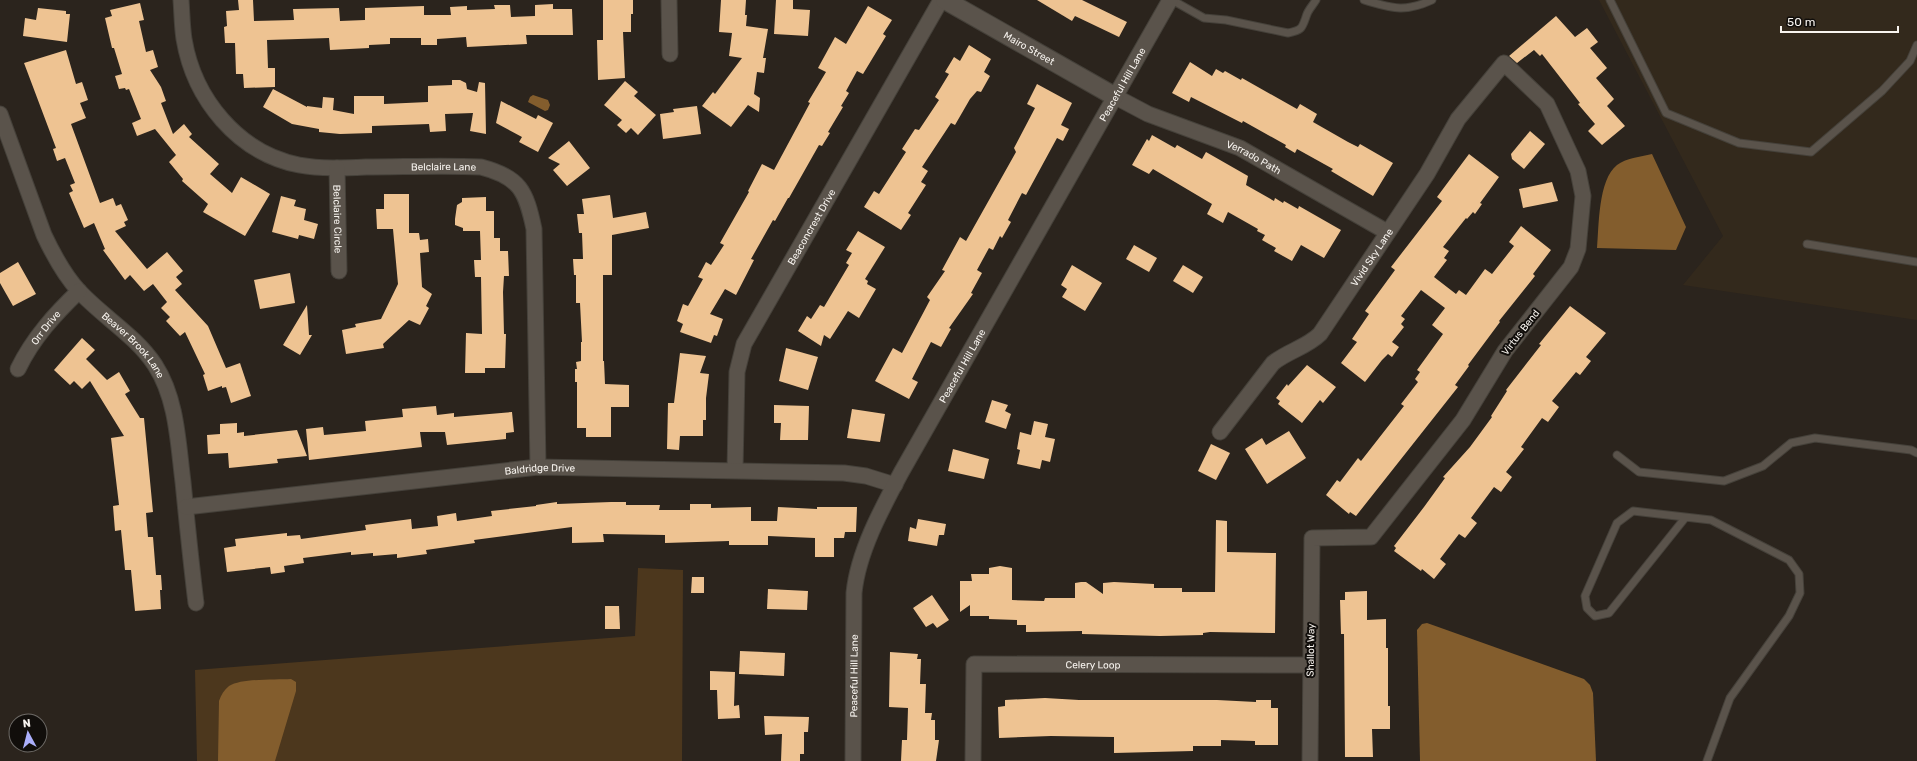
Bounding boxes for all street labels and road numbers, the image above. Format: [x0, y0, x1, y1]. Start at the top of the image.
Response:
street label: Mairo Street [1001, 30, 1057, 68]
street label: Peaceful Hill Lane [1097, 45, 1149, 124]
street label: Verrado Path [1225, 138, 1283, 177]
street label: Belclaire Lane [411, 161, 477, 174]
street label: Belclaire Circle [330, 185, 344, 254]
street label: Beaconcrest Drive [786, 187, 839, 267]
street label: Vivid Sky Lane [1349, 226, 1396, 289]
street label: Virtus Bend [1499, 307, 1542, 358]
street label: Orr Drive [29, 308, 64, 347]
street label: Beaver Brook Lane [99, 310, 167, 381]
street label: Peaceful Hill Lane [937, 327, 989, 405]
street label: Baldridge Drive [504, 462, 576, 478]
street label: Shallot Way [1305, 623, 1317, 677]
street label: Peaceful Hill Lane [848, 634, 861, 718]
street label: Celery Loop [1066, 659, 1120, 671]

